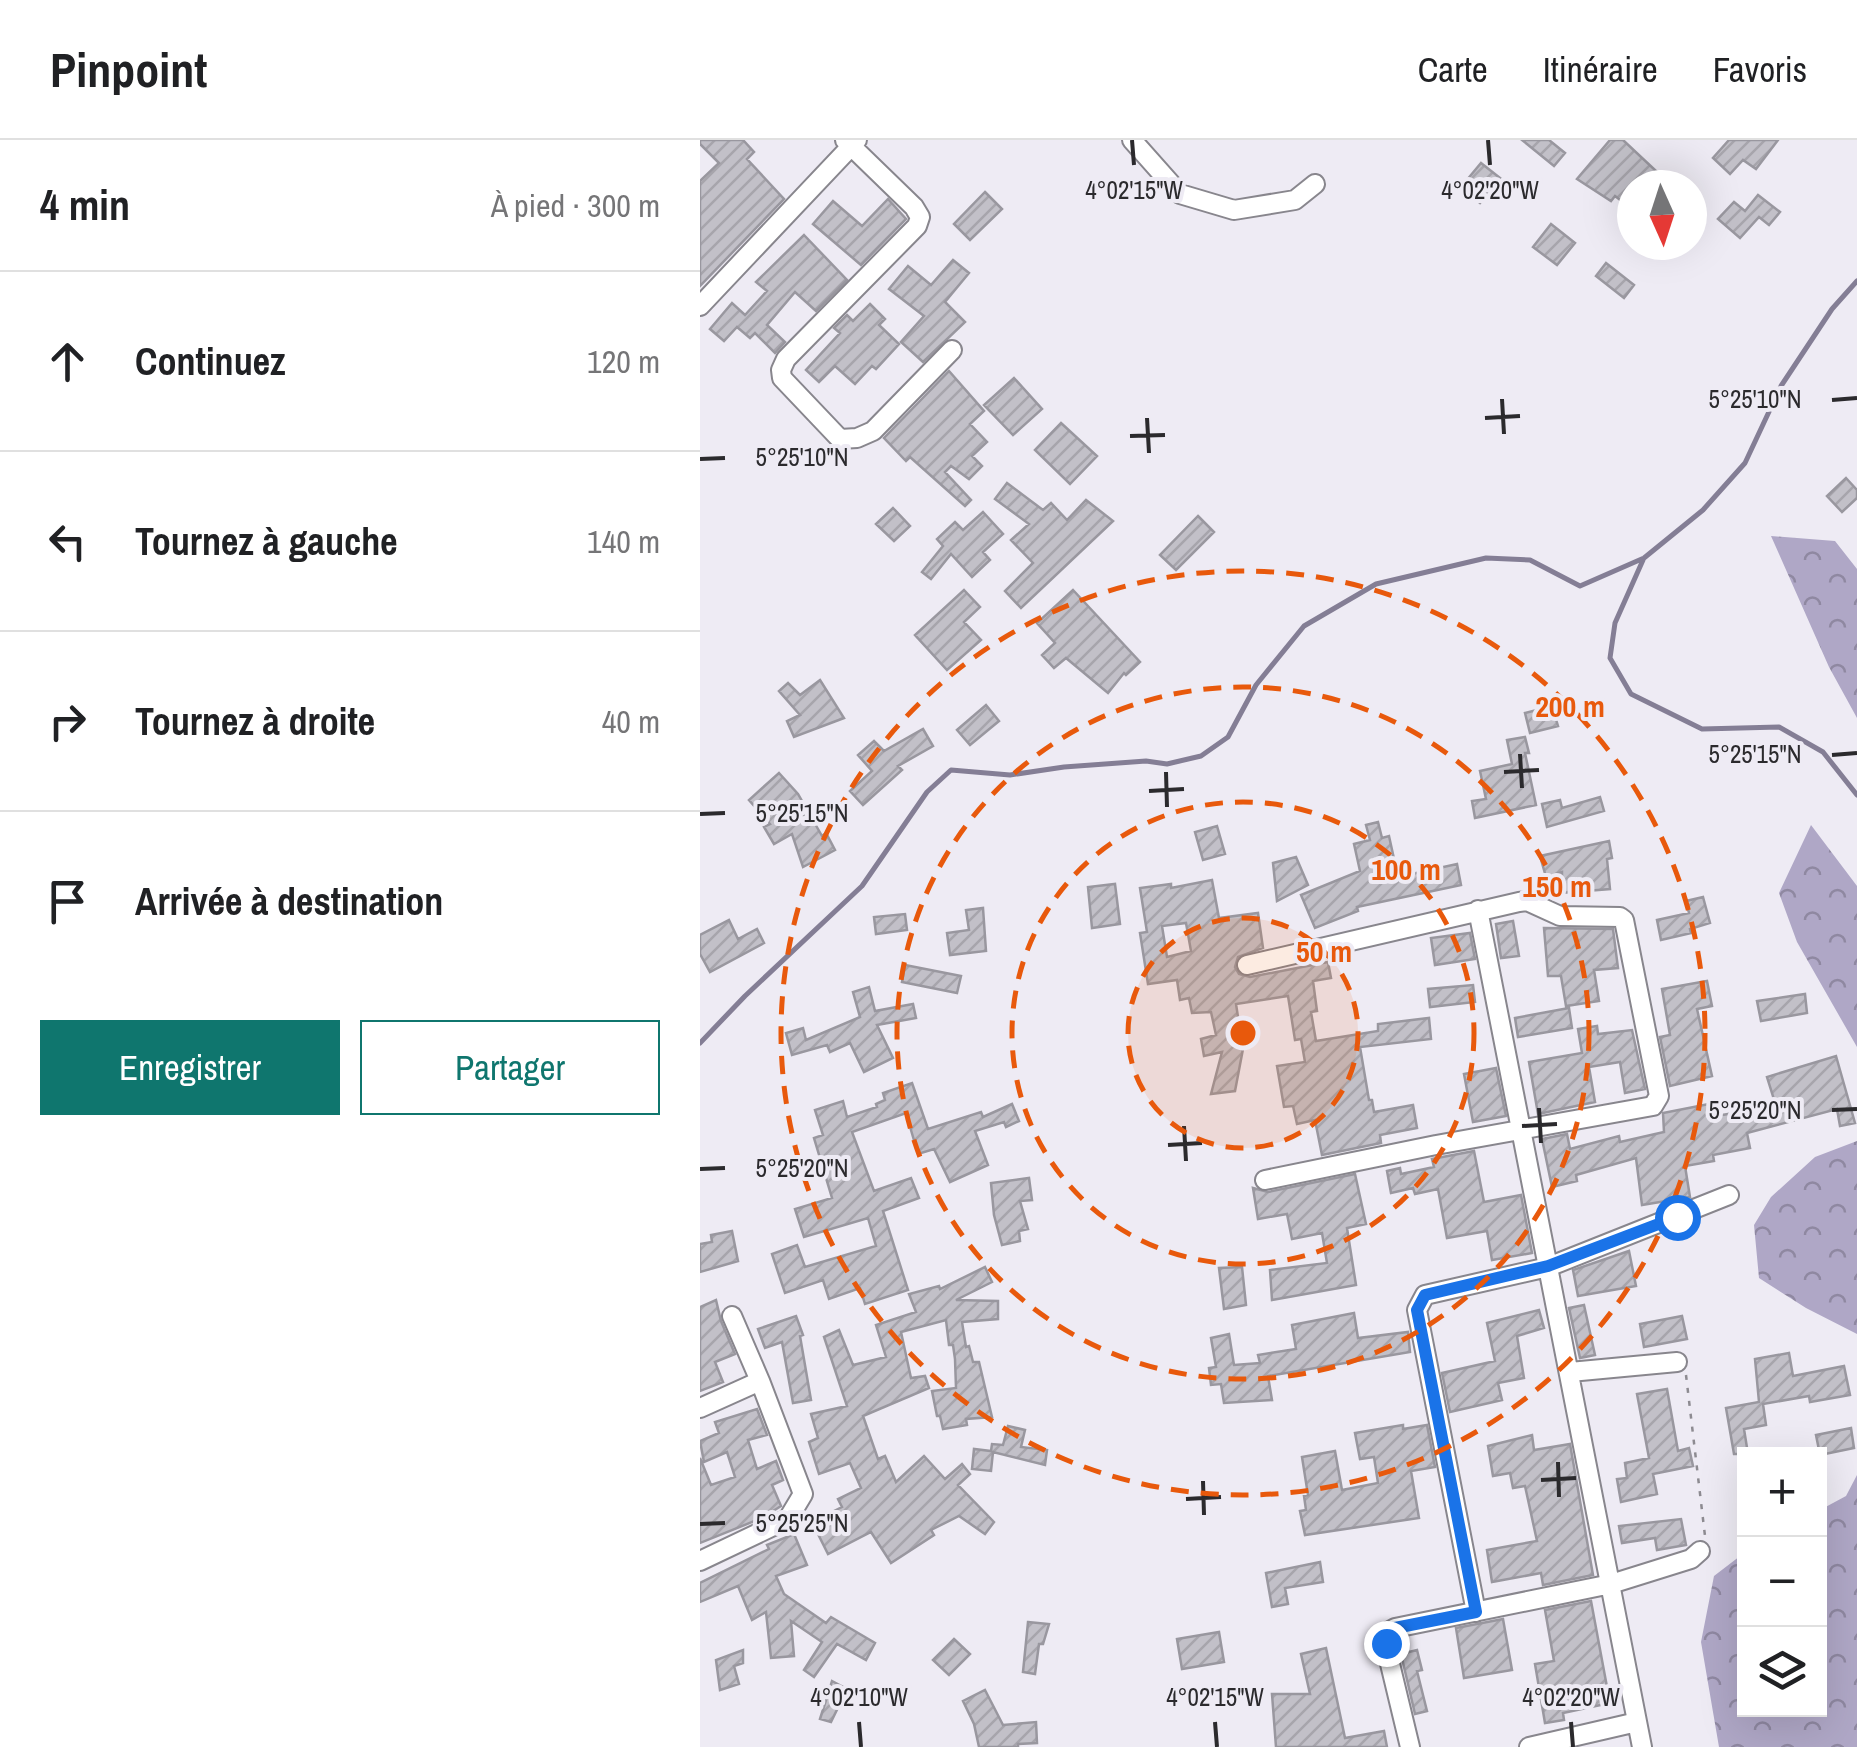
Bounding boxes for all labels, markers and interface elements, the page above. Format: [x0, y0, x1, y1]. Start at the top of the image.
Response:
text: Pinpoint [50, 37, 207, 102]
text: Carte [1418, 46, 1488, 93]
text: Itinéraire [1543, 46, 1658, 93]
text: Favoris [1713, 46, 1807, 93]
north arrow [1617, 170, 1707, 260]
text: 4°02'15"W [1085, 173, 1183, 207]
text: 4°02'20"W [1441, 173, 1539, 207]
text: 4 min [40, 177, 130, 233]
text: À pied · 300 m [491, 184, 660, 227]
icon: ahead [40, 334, 95, 389]
text: Continuez [135, 336, 286, 387]
text: 120 m [587, 340, 660, 383]
text: 5°25'10"N [1708, 382, 1802, 416]
text: 5°25'10"N [755, 440, 849, 474]
icon: left [40, 514, 95, 569]
text: Tournez à gauche [135, 516, 398, 567]
text: 140 m [587, 520, 660, 563]
text: 200 m [1535, 686, 1605, 726]
icon: right [40, 694, 95, 749]
text: Tournez à droite [135, 696, 375, 747]
text: 40 m [602, 700, 660, 743]
text: 5°25'15"N [1708, 737, 1802, 771]
text: 5°25'15"N [755, 796, 849, 830]
text: 100 m [1371, 849, 1441, 889]
text: 150 m [1522, 866, 1592, 906]
icon: arrive [40, 874, 95, 929]
text: Arrivée à destination [135, 876, 443, 927]
text: 50 m [1296, 931, 1352, 971]
centre of rings [1225, 1015, 1261, 1051]
button: Enregistrer [40, 1020, 340, 1115]
button: Partager [360, 1020, 660, 1115]
text: 5°25'20"N [1708, 1093, 1802, 1127]
text: 5°25'20"N [755, 1151, 849, 1185]
route start [1655, 1195, 1701, 1241]
map controls [1737, 1447, 1827, 1717]
button: + [1737, 1447, 1827, 1537]
text: 5°25'25"N [755, 1506, 849, 1540]
button: − [1737, 1537, 1827, 1627]
route end [1364, 1621, 1410, 1667]
button: layers [1737, 1627, 1827, 1717]
text: 4°02'10"W [810, 1680, 908, 1714]
text: 4°02'15"W [1166, 1680, 1264, 1714]
text: 4°02'20"W [1522, 1680, 1620, 1714]

